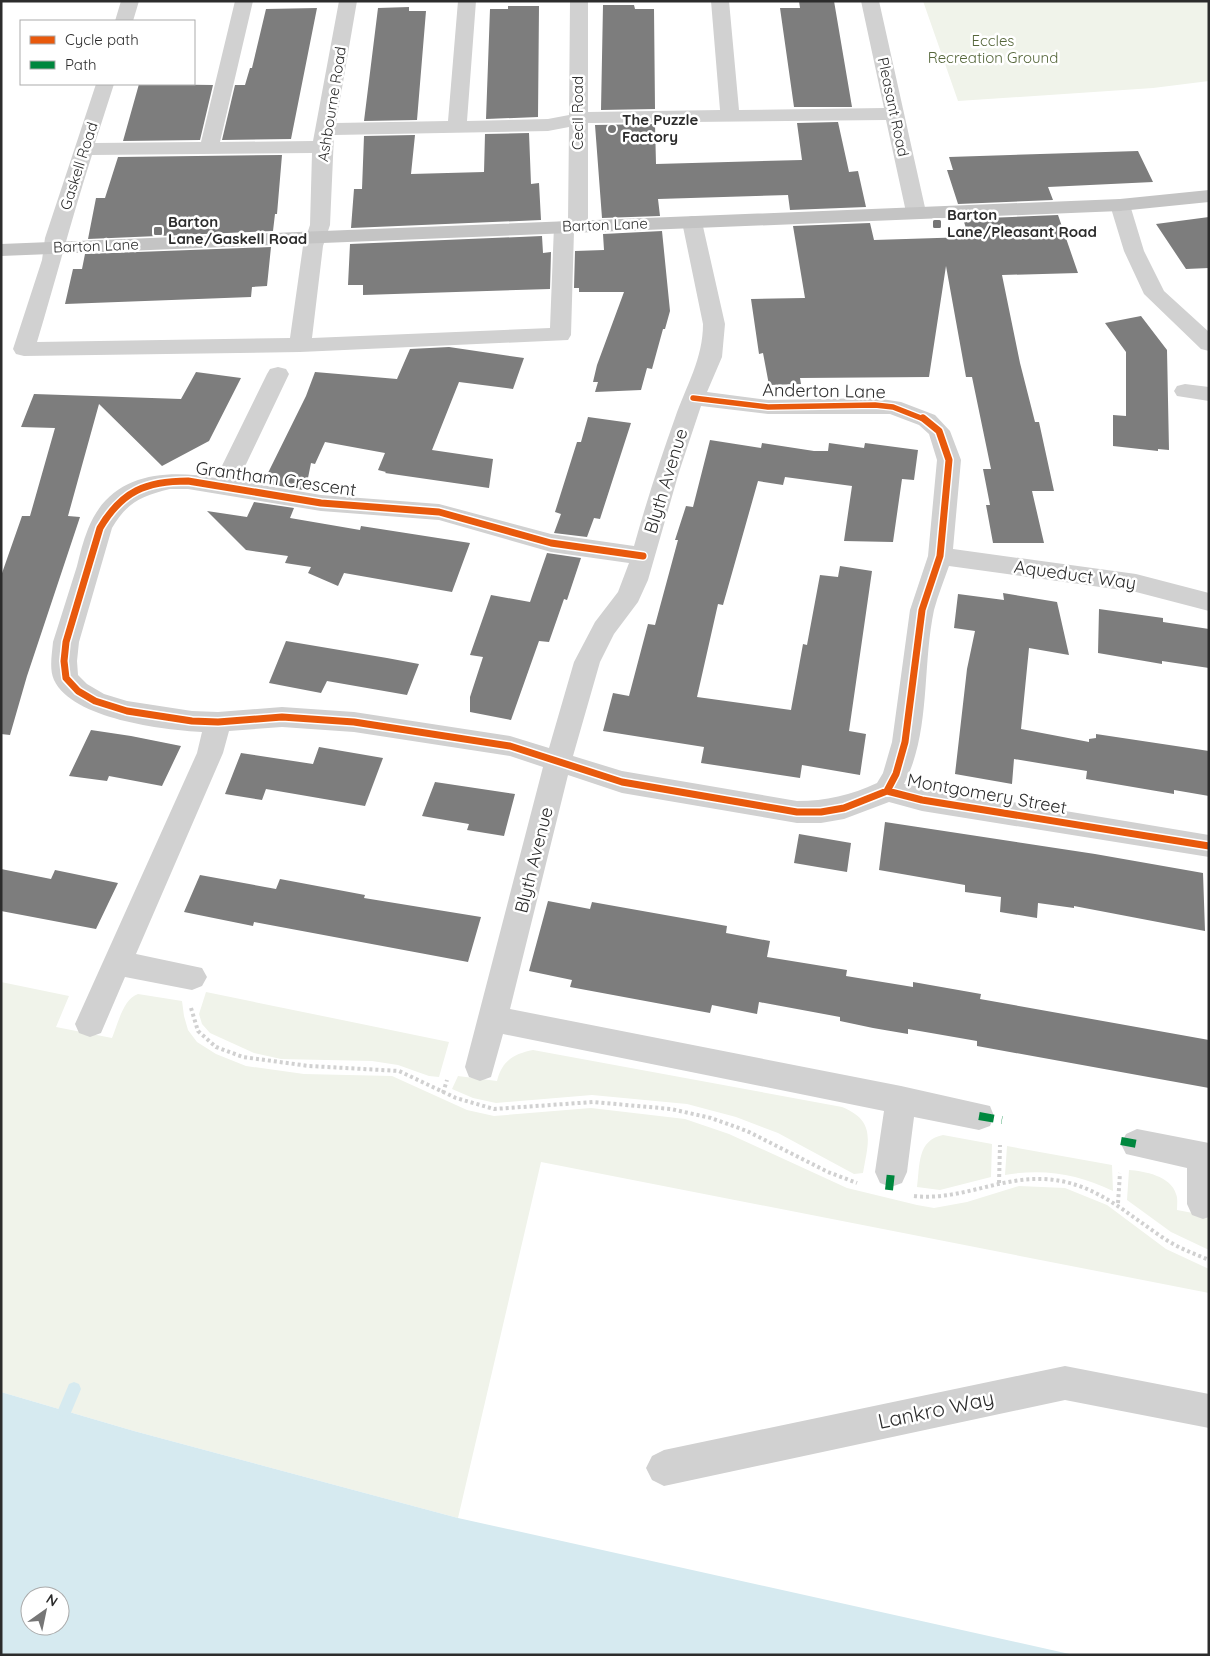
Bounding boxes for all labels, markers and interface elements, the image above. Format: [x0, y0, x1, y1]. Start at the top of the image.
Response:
legend [20, 20, 195, 85]
text: Cycle path [65, 30, 139, 49]
park label: Eccles Recreation Ground [928, 31, 1058, 67]
street label: Ashbourne Road [313, 45, 350, 163]
text: Path [65, 55, 97, 74]
street label: Pleasant Road [874, 55, 913, 158]
street label: Cecil Road [568, 76, 587, 150]
place label: The Puzzle Factory [622, 110, 698, 146]
street label: Gaskell Road [55, 120, 102, 212]
marker: The Puzzle Factory [606, 123, 618, 135]
place label: Barton Lane/Pleasant Road [947, 205, 1097, 241]
place label: Barton Lane/Gaskell Road [168, 212, 307, 248]
street label: Barton Lane [562, 214, 648, 235]
marker: Barton Lane/Pleasant Road [931, 218, 943, 230]
marker: Barton Lane/Gaskell Road [152, 225, 164, 237]
street label: Barton Lane [53, 235, 139, 256]
street label: Anderton Lane [762, 378, 886, 403]
street label: Blyth Avenue [639, 426, 692, 536]
street label: Grantham Crescent [194, 456, 358, 501]
street label: Aqueduct Way [1013, 555, 1138, 594]
street label: Montgomery Street [905, 768, 1069, 819]
street label: Blyth Avenue [509, 804, 558, 915]
street label: Lankro Way [875, 1384, 996, 1434]
north arrow [20, 1586, 70, 1636]
text: N [43, 1590, 61, 1610]

